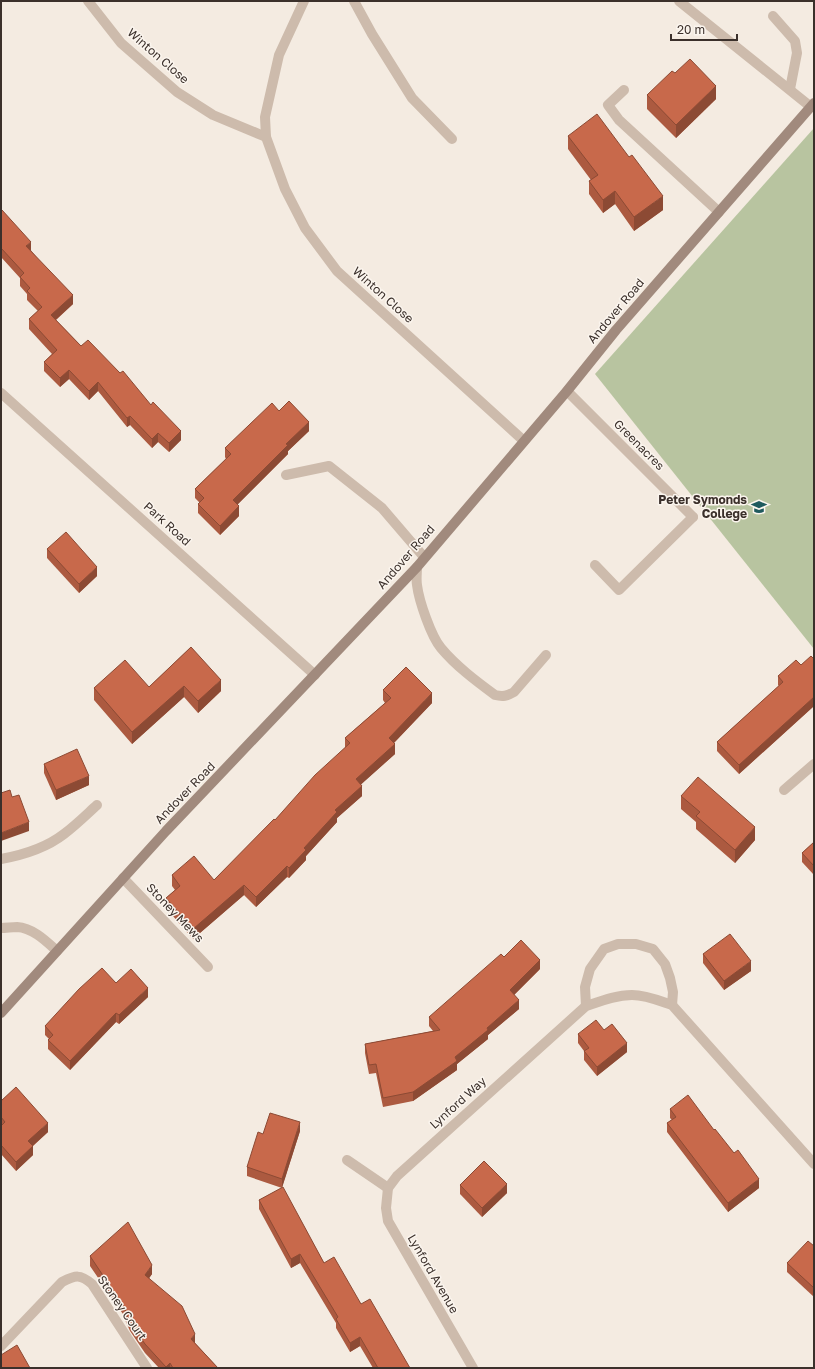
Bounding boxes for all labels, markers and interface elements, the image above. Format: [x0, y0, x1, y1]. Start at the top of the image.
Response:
scale bar [671, 16, 737, 42]
text: 20 m [677, 22, 705, 37]
street label: Winton Close [124, 25, 192, 86]
street label: Winton Close [350, 263, 417, 326]
street label: Andover Road [584, 275, 647, 346]
street label: Greenacres [611, 416, 668, 473]
place label: Peter Symonds College [658, 492, 747, 521]
school or university icon: Peter Symonds College [750, 498, 768, 516]
street label: Park Road [141, 499, 194, 549]
street label: Andover Road [374, 521, 438, 592]
street label: Andover Road [151, 759, 218, 827]
street label: Stoney Mews [143, 880, 207, 945]
street label: Lynford Way [426, 1073, 489, 1132]
street label: Lynford Avenue [405, 1232, 462, 1316]
street label: Stoney Court [95, 1272, 150, 1343]

